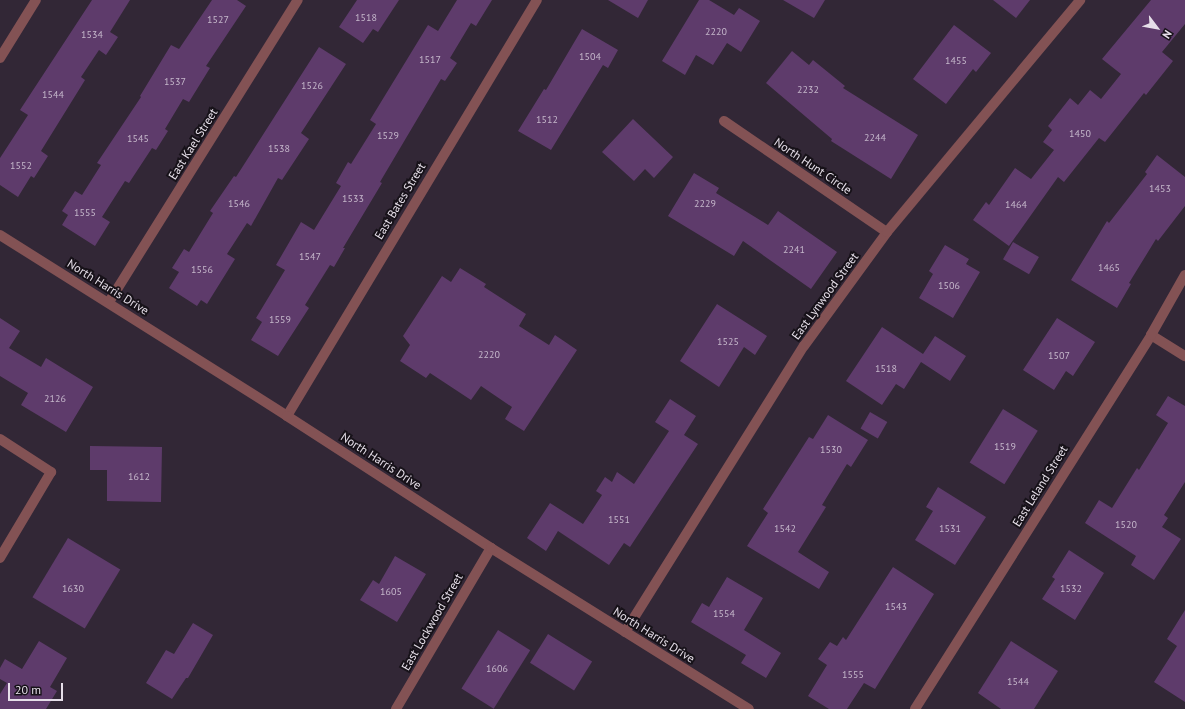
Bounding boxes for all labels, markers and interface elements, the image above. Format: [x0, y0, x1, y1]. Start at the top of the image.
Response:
north arrow [1137, 8, 1177, 48]
house number: 1518 [355, 12, 377, 24]
house number: 1527 [207, 14, 229, 26]
house number: 2220 [705, 26, 727, 38]
text: N [1159, 28, 1175, 41]
house number: 1534 [81, 29, 103, 41]
house number: 1504 [579, 51, 601, 63]
house number: 1517 [419, 54, 441, 66]
house number: 1455 [945, 55, 967, 67]
house number: 1537 [164, 76, 186, 88]
house number: 1526 [301, 80, 323, 92]
house number: 2232 [797, 84, 819, 96]
house number: 1544 [42, 89, 64, 101]
street label: East Kael Street [165, 106, 221, 182]
house number: 1512 [536, 114, 558, 126]
house number: 1450 [1069, 128, 1091, 140]
house number: 1529 [377, 130, 399, 142]
house number: 2244 [864, 132, 886, 144]
house number: 1545 [127, 133, 149, 145]
street label: North Hunt Circle [772, 135, 854, 197]
house number: 1538 [268, 143, 290, 155]
house number: 1552 [10, 160, 32, 172]
street label: East Bates Street [372, 160, 428, 242]
house number: 1453 [1149, 183, 1171, 195]
house number: 1533 [342, 193, 364, 205]
house number: 1546 [228, 198, 250, 210]
house number: 2229 [694, 198, 716, 210]
house number: 1464 [1005, 199, 1027, 211]
house number: 1555 [74, 207, 96, 219]
house number: 2241 [783, 244, 805, 256]
street label: East Lynwood Street [789, 250, 861, 342]
house number: 1547 [299, 251, 321, 263]
street label: North Harris Drive [65, 256, 151, 318]
house number: 1465 [1098, 262, 1120, 274]
house number: 1556 [191, 264, 213, 276]
house number: 1506 [938, 280, 960, 292]
house number: 1559 [269, 314, 291, 326]
house number: 1525 [717, 336, 739, 348]
house number: 2220 [478, 349, 500, 361]
house number: 1507 [1048, 350, 1070, 362]
house number: 1518 [875, 363, 897, 375]
house number: 2126 [44, 393, 66, 405]
street label: North Harris Drive [338, 430, 424, 492]
house number: 1519 [994, 441, 1016, 453]
street label: East Leland Street [1009, 443, 1071, 529]
house number: 1530 [820, 444, 842, 456]
house number: 1612 [128, 471, 150, 483]
house number: 1551 [608, 514, 630, 526]
house number: 1520 [1115, 519, 1137, 531]
house number: 1542 [774, 523, 796, 535]
house number: 1531 [939, 523, 961, 535]
street label: East Lockwood Street [398, 571, 466, 673]
house number: 1630 [62, 583, 84, 595]
house number: 1532 [1060, 583, 1082, 595]
house number: 1605 [380, 586, 402, 598]
house number: 1543 [885, 601, 907, 613]
street label: North Harris Drive [611, 604, 697, 666]
house number: 1554 [713, 608, 735, 620]
house number: 1606 [486, 663, 508, 675]
house number: 1555 [842, 669, 864, 681]
scale bar [10, 675, 65, 701]
house number: 1544 [1007, 676, 1029, 688]
text: 20 m [15, 682, 41, 697]

